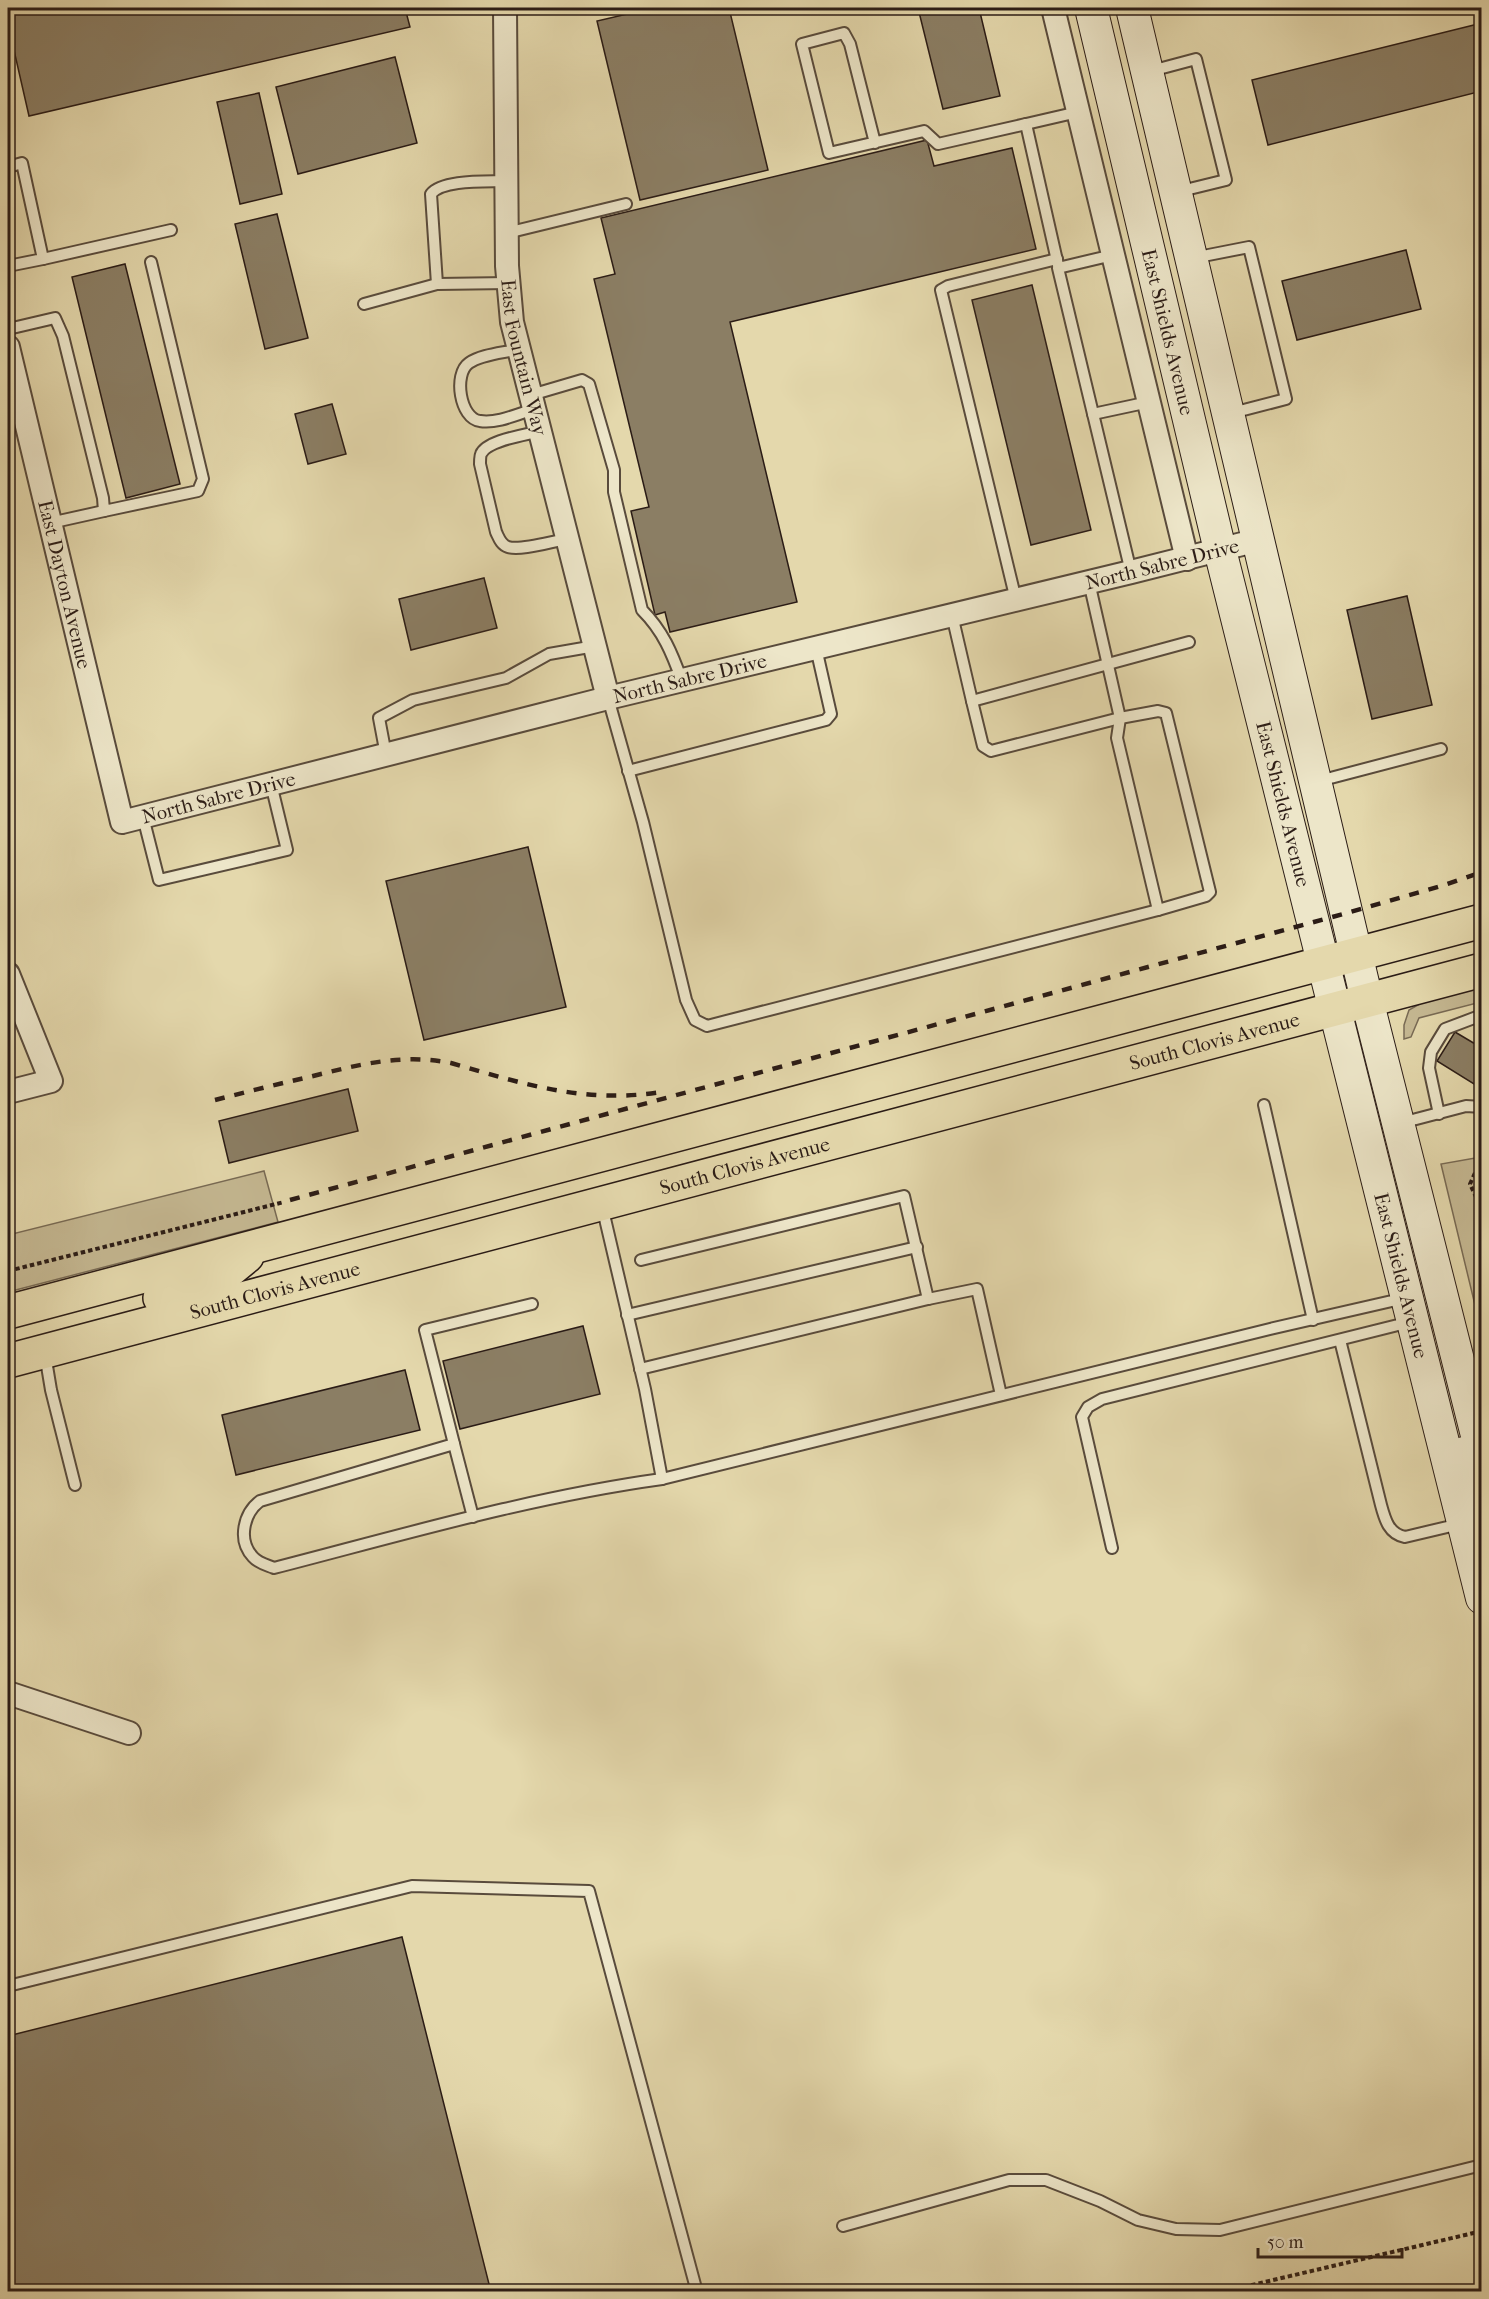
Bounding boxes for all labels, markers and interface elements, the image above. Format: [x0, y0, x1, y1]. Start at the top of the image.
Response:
street label: East Shields Avenue [1137, 247, 1199, 417]
street label: East Fountain Way [497, 278, 552, 439]
street label: East Dayton Avenue [34, 498, 96, 671]
street label: North Sabre Drive [1083, 534, 1241, 594]
street label: North Sabre Drive [610, 649, 769, 708]
street label: East Shields Avenue [1252, 719, 1315, 889]
street label: North Sabre Drive [139, 767, 298, 828]
street label: South Clovis Avenue [1127, 1007, 1302, 1075]
street label: South Clovis Avenue [657, 1132, 832, 1199]
street label: East Shields Avenue [1370, 1190, 1433, 1361]
street label: South Clovis Avenue [187, 1257, 362, 1324]
scale bar [1258, 2221, 1402, 2259]
text: 50 m [1267, 2232, 1304, 2253]

